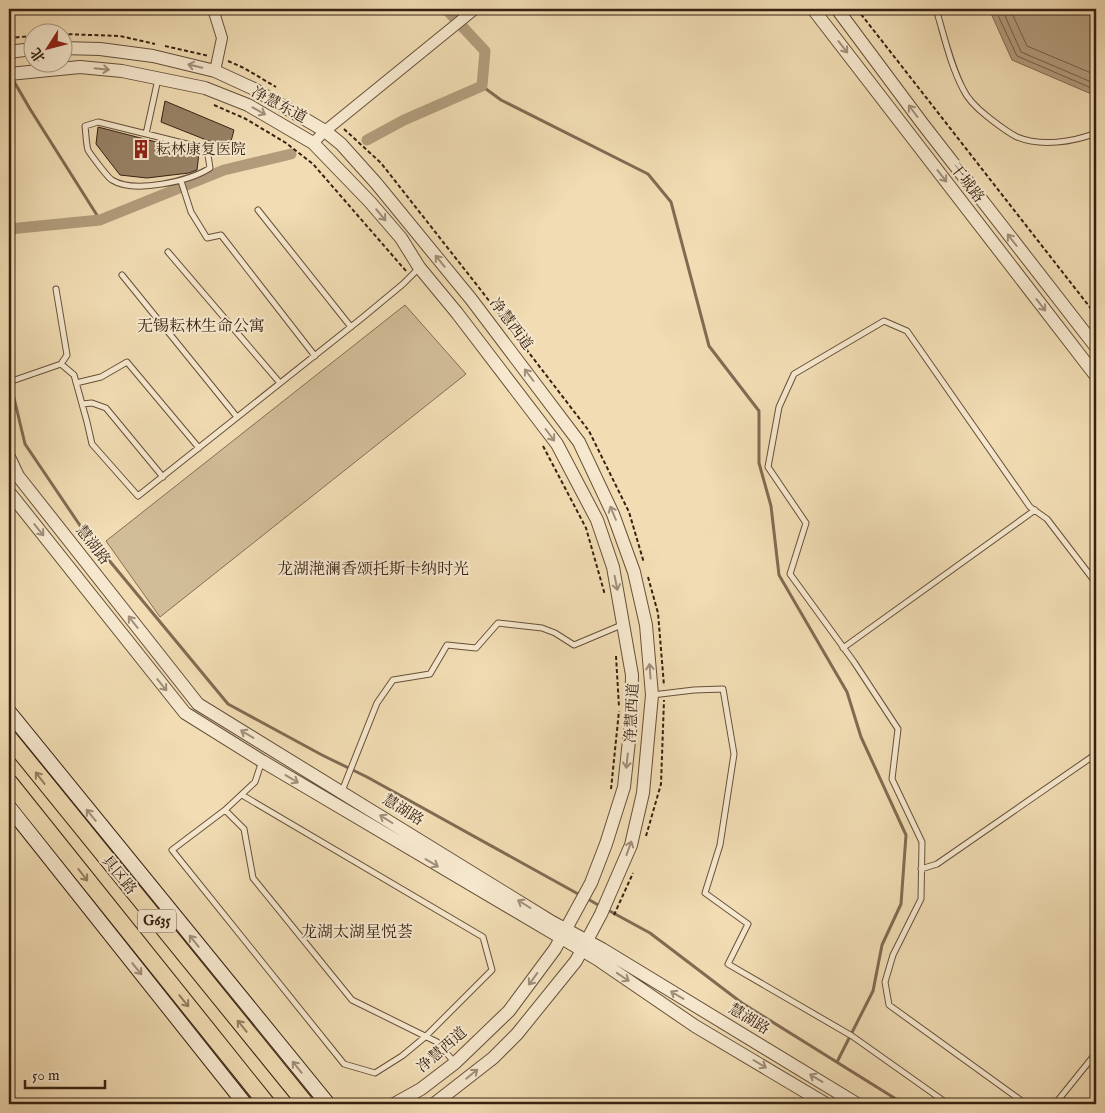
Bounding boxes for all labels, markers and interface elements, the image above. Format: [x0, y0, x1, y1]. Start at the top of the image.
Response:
north arrow [22, 22, 72, 72]
one-way arrow [837, 40, 848, 53]
text: 北 [27, 44, 50, 66]
one-way arrow [188, 61, 204, 70]
one-way arrow [94, 64, 110, 74]
street label: 净慧东道 [248, 83, 310, 127]
one-way arrow [908, 104, 918, 118]
one-way arrow [251, 106, 266, 116]
building icon: 耘林康复医院 [130, 138, 152, 160]
place label: 耘林康复医院 [156, 140, 246, 159]
street label: 干城路 [946, 159, 988, 207]
one-way arrow [936, 169, 947, 182]
one-way arrow [376, 208, 387, 221]
one-way arrow [1007, 234, 1018, 247]
one-way arrow [435, 255, 446, 268]
street label: 净慧西道 [485, 294, 537, 354]
one-way arrow [1036, 298, 1046, 312]
district label: 无锡耘林生命公寓 [137, 317, 265, 337]
one-way arrow [523, 369, 534, 382]
one-way arrow [545, 428, 556, 441]
one-way arrow [607, 506, 617, 521]
street label: 慧湖路 [72, 521, 114, 569]
one-way arrow [34, 524, 45, 537]
district label: 龙湖滟澜香颂托斯卡纳时光 [277, 560, 469, 580]
one-way arrow [612, 574, 621, 590]
one-way arrow [128, 615, 138, 629]
one-way arrow [645, 663, 654, 679]
one-way arrow [157, 678, 168, 691]
street label: 净慧西道 [621, 683, 643, 743]
one-way arrow [241, 728, 255, 738]
one-way arrow [622, 753, 632, 769]
one-way arrow [35, 772, 46, 785]
one-way arrow [285, 775, 299, 785]
street label: 慧湖路 [379, 790, 427, 830]
one-way arrow [86, 809, 97, 822]
one-way arrow [379, 813, 393, 824]
one-way arrow [625, 841, 634, 856]
street label: 具区路 [97, 852, 141, 898]
one-way arrow [424, 858, 438, 868]
one-way arrow [77, 868, 88, 881]
one-way arrow [517, 899, 531, 910]
road number: G635 [138, 909, 176, 932]
district label: 龙湖太湖星悦荟 [301, 923, 413, 943]
one-way arrow [189, 934, 200, 947]
one-way arrow [131, 962, 142, 975]
one-way arrow [528, 972, 538, 986]
one-way arrow [616, 972, 630, 982]
one-way arrow [670, 989, 684, 999]
one-way arrow [179, 995, 190, 1008]
street label: 慧湖路 [725, 999, 773, 1039]
one-way arrow [237, 1020, 248, 1033]
street label: 净慧西道 [413, 1023, 471, 1077]
scale bar [25, 1058, 105, 1090]
one-way arrow [292, 1060, 303, 1073]
one-way arrow [752, 1060, 766, 1070]
text: 50 m [32, 1066, 60, 1085]
one-way arrow [465, 1069, 478, 1080]
one-way arrow [810, 1073, 824, 1083]

